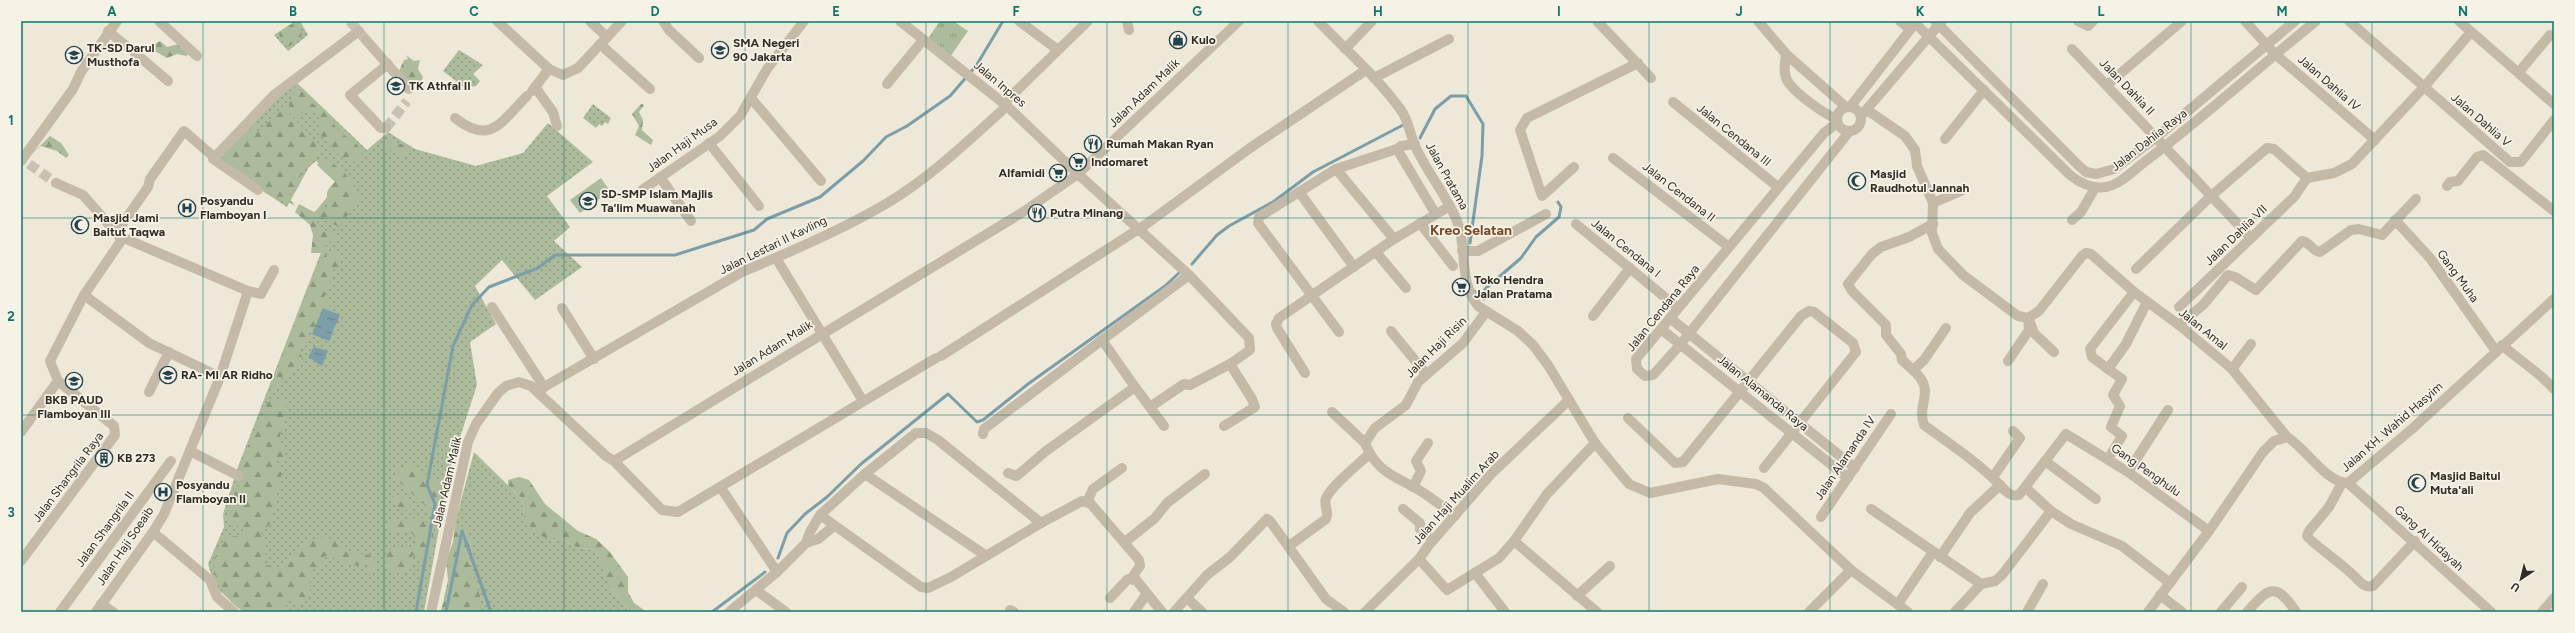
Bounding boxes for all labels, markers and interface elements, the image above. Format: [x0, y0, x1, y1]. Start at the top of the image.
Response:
text: A [107, 4, 117, 19]
text: B [289, 4, 297, 19]
text: C [469, 4, 479, 19]
text: D [650, 4, 660, 19]
text: E [832, 4, 840, 19]
text: F [1012, 4, 1020, 19]
text: G [1192, 4, 1202, 19]
text: H [1373, 4, 1383, 19]
text: I [1557, 4, 1561, 19]
text: J [1735, 4, 1743, 19]
text: K [1916, 4, 1925, 19]
text: L [2098, 4, 2105, 19]
text: M [2276, 4, 2288, 19]
text: N [2458, 4, 2468, 19]
shop icon: Kulo [1168, 30, 1188, 50]
place label: Kulo [1191, 33, 1216, 47]
place label: SMA Negeri 90 Jakarta [733, 36, 799, 64]
school or university icon: SMA Negeri 90 Jakarta [710, 40, 730, 60]
place label: TK-SD Darul Musthofa [87, 41, 155, 69]
school or university icon: TK-SD Darul Musthofa [64, 45, 84, 65]
street label: Jalan Dahlia IV [2295, 52, 2363, 114]
street label: Jalan Adam Malik [1106, 56, 1182, 130]
street label: Jalan Dahlia II [2097, 56, 2157, 118]
street label: Jalan Inpres [971, 58, 1029, 110]
school or university icon: TK Athfal II [386, 76, 406, 96]
place label: TK Athfal II [409, 79, 471, 93]
street label: Jalan Dahlia V [2448, 90, 2514, 150]
street label: Jalan Cendana III [1694, 101, 1774, 169]
street label: Jalan Dahlia Raya [2108, 106, 2190, 174]
text: 1 [8, 113, 14, 128]
street label: Jalan Haji Musa [644, 115, 720, 175]
restaurant icon: Rumah Makan Ryan [1083, 134, 1103, 154]
place label: Rumah Makan Ryan [1106, 137, 1214, 151]
street label: Jalan Pratama [1423, 140, 1471, 212]
supermarket icon: Indomaret [1068, 152, 1088, 172]
place label: Indomaret [1091, 155, 1148, 169]
street label: Jalan Cendana II [1640, 159, 1718, 225]
supermarket icon: Alfamidi [1048, 163, 1068, 183]
place label: Alfamidi [999, 166, 1045, 180]
place label: Masjid Raudhotul Jannah [1870, 167, 1969, 195]
mosque icon: Masjid Raudhotul Jannah [1847, 171, 1867, 191]
place label: SD-SMP Islam Majlis Ta'lim Muawanah [601, 187, 713, 215]
school or university icon: SD-SMP Islam Majlis Ta'lim Muawanah [578, 191, 598, 211]
place label: Posyandu Flamboyan I [200, 194, 267, 222]
hospital icon: Posyandu Flamboyan I [177, 198, 197, 218]
street label: Jalan Dahlia VII [2202, 202, 2270, 268]
restaurant icon: Putra Minang [1027, 203, 1047, 223]
place label: Putra Minang [1050, 206, 1123, 220]
place label: Masjid Jami Baitut Taqwa [93, 211, 165, 239]
street label: Jalan Lestari II Kavling [717, 213, 829, 277]
mosque icon: Masjid Jami Baitut Taqwa [70, 215, 90, 235]
street label: Jalan Cendana I [1589, 216, 1663, 280]
district label: Kreo Selatan [1430, 222, 1512, 239]
street label: Gang Muha [2434, 247, 2482, 305]
street label: Jalan Cendana Raya [1624, 262, 1702, 354]
place label: Toko Hendra Jalan Pratama [1474, 273, 1552, 301]
supermarket icon: Toko Hendra Jalan Pratama [1451, 277, 1471, 297]
street label: Jalan Amal [2176, 305, 2230, 353]
text: 2 [7, 309, 15, 324]
street label: Jalan Haji Risin [1403, 313, 1470, 380]
street label: Jalan Adam Malik [729, 317, 815, 378]
street label: Jalan Alamanda Raya [1715, 352, 1811, 434]
school or university icon: RA- MI AR Ridho [158, 365, 178, 385]
place label: RA- MI AR Ridho [181, 368, 273, 382]
school or university icon: BKB PAUD Flamboyan III [64, 371, 84, 391]
street label: Jalan KH. Wahid Hasyim [2339, 379, 2445, 475]
place label: BKB PAUD Flamboyan III [37, 393, 111, 421]
street label: Jalan Alamanda IV [1812, 413, 1879, 503]
street label: Jalan Shangrila Raya [30, 429, 106, 525]
street label: Jalan Adam Malik [430, 435, 464, 529]
street label: Gang Penghulu [2108, 441, 2184, 499]
street label: Jalan Haji Mualim Arab [1410, 447, 1502, 547]
building icon: KB 273 [94, 448, 114, 468]
place label: KB 273 [117, 451, 156, 465]
place label: Masjid Baitul Muta'ali [2430, 469, 2500, 497]
mosque icon: Masjid Baitul Muta'ali [2407, 473, 2427, 493]
place label: Posyandu Flamboyan II [176, 478, 246, 506]
hospital icon: Posyandu Flamboyan II [153, 482, 173, 502]
street label: Jalan Shangrila II [73, 489, 137, 569]
street label: Gang Al Hidayah [2391, 502, 2467, 574]
street label: Jalan Haji Soeaib [94, 504, 156, 588]
text: 3 [7, 505, 15, 520]
north arrow [2501, 559, 2541, 599]
text: U [2508, 579, 2522, 594]

